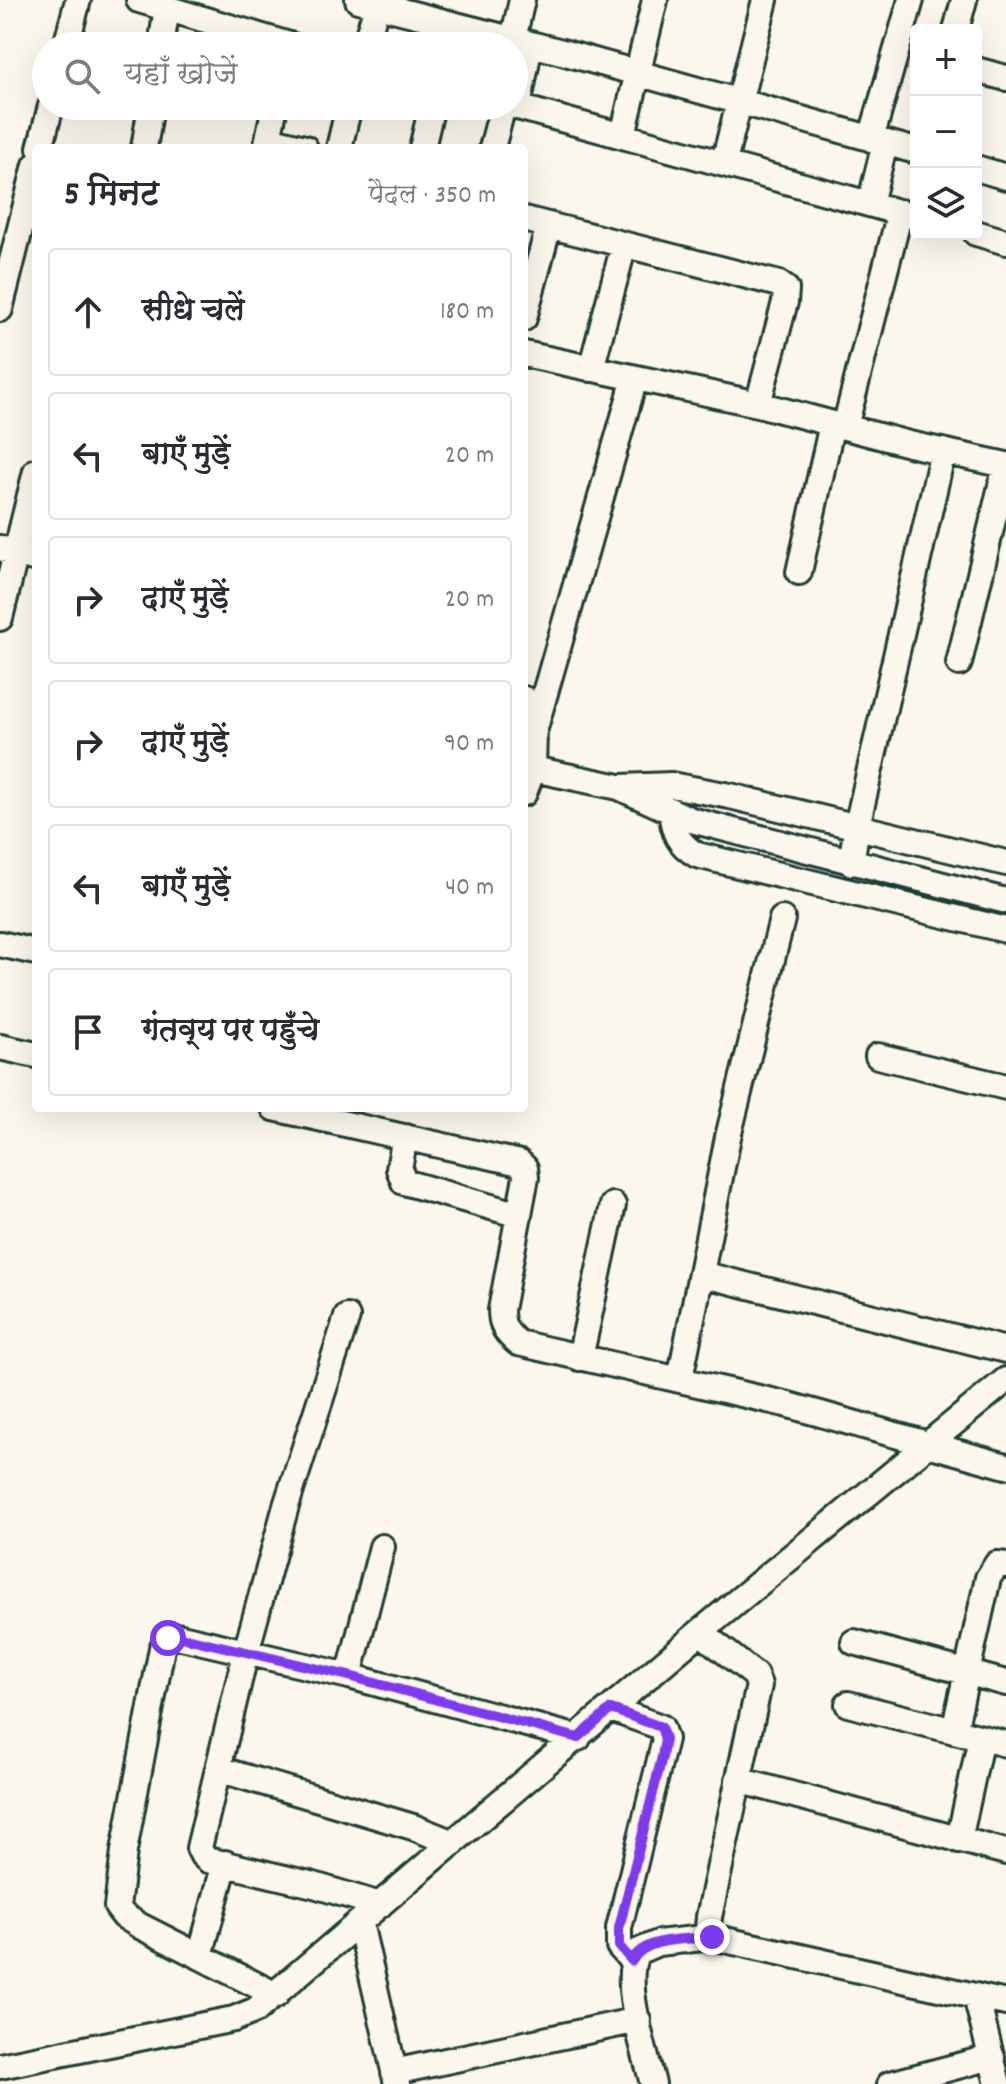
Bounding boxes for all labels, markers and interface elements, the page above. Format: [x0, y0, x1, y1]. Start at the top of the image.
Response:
map controls [910, 24, 982, 240]
button: + [910, 24, 982, 96]
search box [32, 32, 528, 120]
icon: search [60, 54, 104, 98]
text: यहाँ खोजें [124, 55, 238, 98]
button: − [910, 96, 982, 168]
button: layers [910, 168, 982, 240]
text: 5 मिनट [64, 172, 159, 221]
text: पैदल · 350 m [368, 178, 496, 215]
icon: ahead [66, 290, 110, 334]
text: सीधे चलें [142, 291, 245, 334]
text: 180 m [440, 294, 494, 331]
icon: left [66, 434, 110, 478]
text: बाएँ मुड़ें [142, 435, 230, 478]
text: 20 m [445, 438, 494, 475]
icon: right [66, 578, 110, 622]
text: दाएँ मुड़ें [142, 579, 229, 622]
text: 20 m [445, 582, 494, 619]
icon: right [66, 722, 110, 766]
text: दाएँ मुड़ें [142, 723, 229, 766]
text: 90 m [444, 726, 494, 763]
icon: left [66, 866, 110, 910]
text: बाएँ मुड़ें [142, 867, 230, 910]
text: 40 m [445, 870, 494, 907]
icon: arrive [66, 1010, 110, 1054]
text: गंतव्य पर पहुँचे [142, 1011, 319, 1054]
route start [150, 1620, 186, 1656]
route end [694, 1919, 730, 1955]

